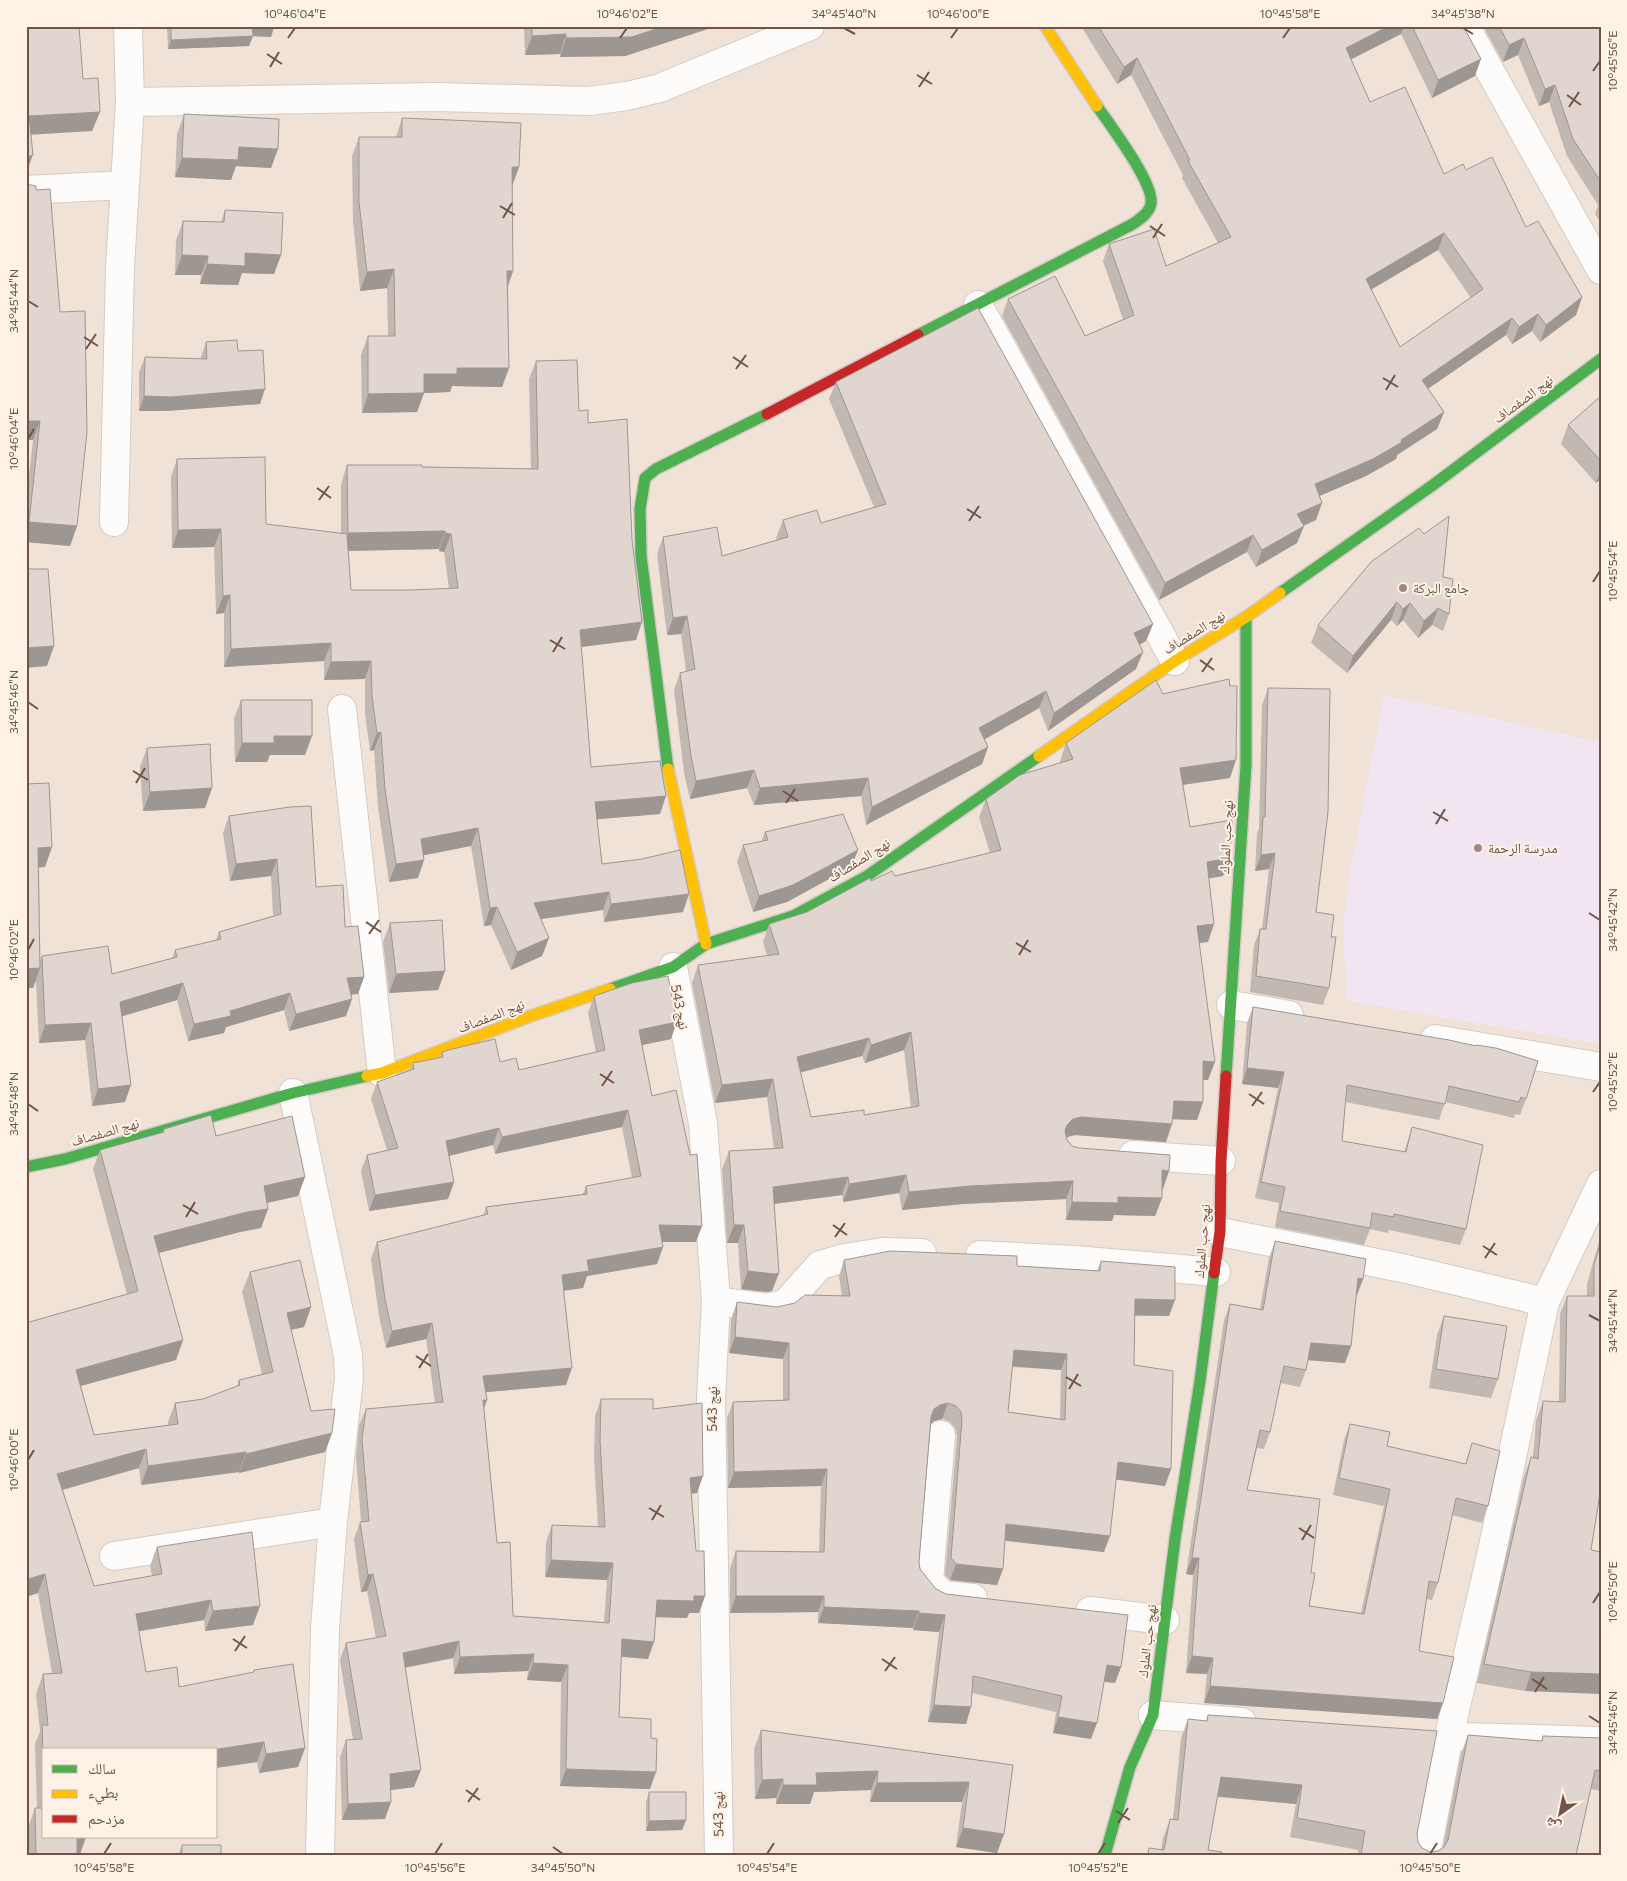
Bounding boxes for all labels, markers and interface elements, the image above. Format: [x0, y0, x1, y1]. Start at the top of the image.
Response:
text: 10°46'04"E [264, 6, 326, 20]
text: 10°46'02"E [596, 6, 658, 20]
text: 34°45'40"N [812, 6, 876, 20]
text: 10°46'00"E [927, 6, 989, 20]
text: 10°45'58"E [1260, 6, 1320, 20]
text: 34°45'38"N [1431, 6, 1495, 20]
text: 10°45'56"E [1605, 31, 1619, 91]
text: 34°45'44"N [6, 269, 20, 333]
street label: نهج الصفصاف [1490, 371, 1557, 428]
text: 10°46'04"E [6, 408, 20, 470]
text: 10°45'54"E [1605, 541, 1619, 601]
place label: جامع البركة [1413, 579, 1469, 598]
marker: جامع البركة [1397, 582, 1409, 594]
street label: نهج الصفصاف [1160, 606, 1229, 659]
text: 34°45'46"N [6, 670, 20, 734]
street label: نهج حب الملوك [1215, 799, 1238, 875]
street label: نهج الصفصاف [825, 834, 894, 887]
place label: مدرسة الرحمة [1488, 839, 1558, 857]
marker: مدرسة الرحمة [1472, 842, 1484, 854]
text: 34°45'42"N [1605, 888, 1619, 952]
text: 10°46'02"E [6, 919, 20, 981]
street label: نهج 543 [666, 983, 693, 1031]
street label: نهج الصفصاف [455, 995, 527, 1038]
text: 10°45'52"E [1605, 1052, 1619, 1112]
text: 34°45'48"N [6, 1072, 20, 1136]
street label: نهج الصفصاف [69, 1114, 142, 1151]
street label: نهج حب الملوك [1190, 1203, 1215, 1279]
text: 34°45'44"N [1605, 1289, 1619, 1353]
street label: نهج 543 [703, 1386, 722, 1432]
text: 10°46'00"E [6, 1429, 20, 1491]
text: 10°45'50"E [1605, 1561, 1619, 1623]
street label: نهج حب الملوك [1134, 1603, 1161, 1679]
text: 34°45'46"N [1605, 1691, 1619, 1755]
legend [42, 1748, 218, 1838]
text: سالك [88, 1759, 116, 1777]
text: بطيء [88, 1783, 118, 1805]
north arrow [1534, 1788, 1584, 1838]
street label: نهج 543 [709, 1791, 728, 1837]
text: مزدحم [88, 1809, 125, 1829]
text: ش [1542, 1813, 1564, 1836]
text: 10°45'58"E [74, 1860, 134, 1874]
text: 10°45'56"E [405, 1860, 465, 1874]
text: 34°45'50"N [531, 1860, 595, 1874]
text: 10°45'54"E [737, 1860, 797, 1874]
text: 10°45'52"E [1068, 1860, 1128, 1874]
text: 10°45'50"E [1399, 1860, 1461, 1874]

